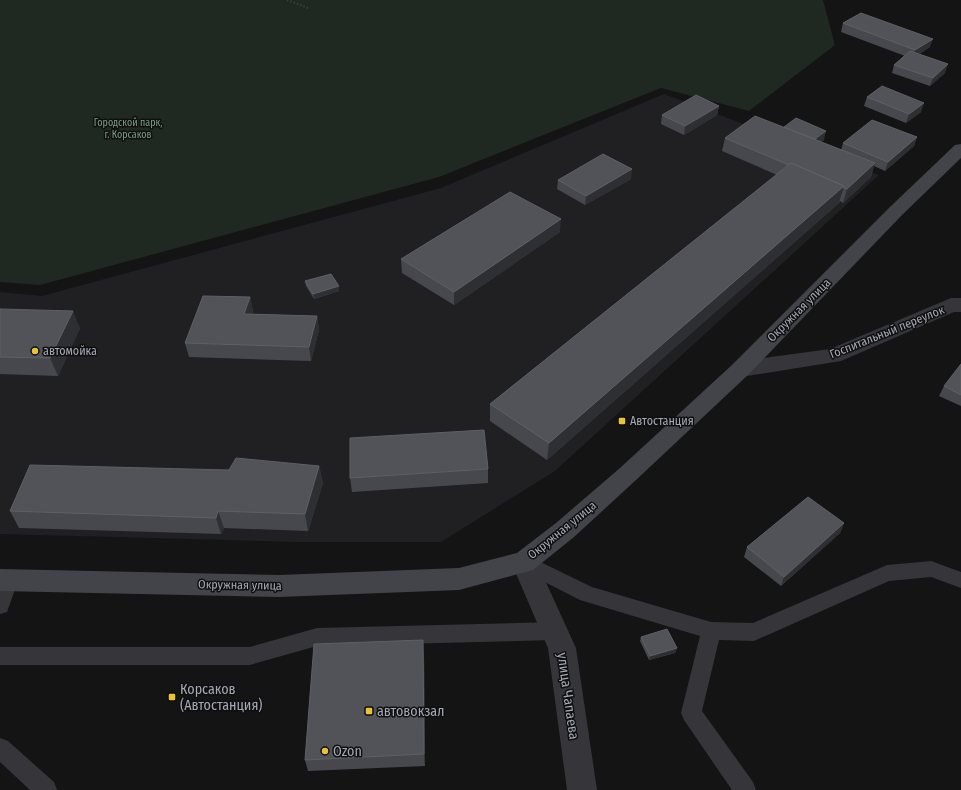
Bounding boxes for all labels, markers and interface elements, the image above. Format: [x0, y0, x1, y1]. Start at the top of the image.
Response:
park label: Городской парк, г. Корсаков [94, 117, 162, 141]
street label: Окружная улица [764, 275, 834, 345]
street label: Госпитальный переулок [828, 302, 947, 361]
place label: автомойка [43, 344, 97, 358]
marker: автомойка [30, 346, 40, 356]
place label: Автостанция [630, 414, 694, 428]
marker: Автостанция [617, 416, 627, 426]
street label: Окружная улица [525, 498, 599, 562]
street label: Окружная улица [198, 577, 282, 593]
street label: улица Чапаева [553, 651, 583, 741]
place label: Корсаков (Автостанция) [180, 681, 262, 714]
marker: Корсаков (Автостанция) [167, 692, 177, 702]
place label: автовокзал [377, 703, 444, 720]
marker: автовокзал [364, 706, 374, 716]
place label: Ozon [333, 743, 362, 760]
marker: Ozon [320, 746, 330, 756]

